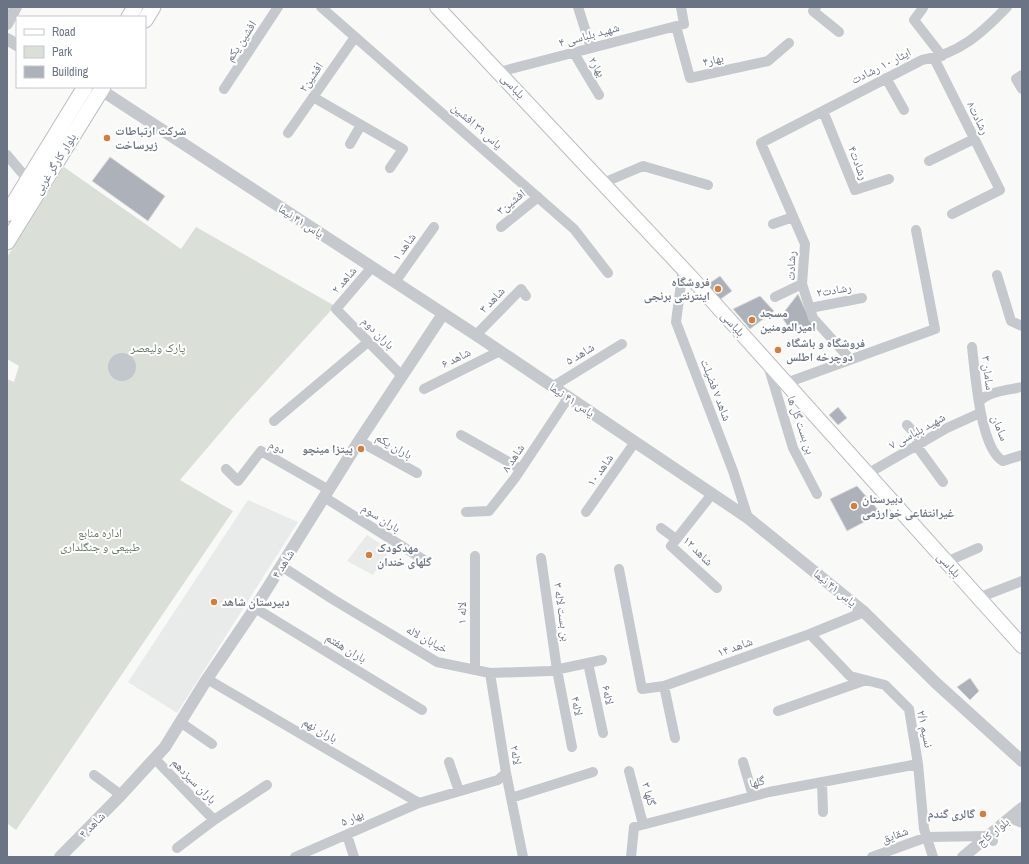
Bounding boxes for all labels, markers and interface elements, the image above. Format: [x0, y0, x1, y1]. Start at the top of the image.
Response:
legend [16, 16, 146, 88]
street label: افشین یکم [222, 17, 260, 65]
street label: شهید بلباسی ۴ [557, 19, 621, 51]
text: Road [52, 24, 76, 40]
text: Park [52, 44, 72, 60]
street label: ایثار ۱۰ رشادت [848, 44, 914, 88]
street label: بهار۴ [701, 50, 725, 70]
street label: بهار۲ [585, 54, 609, 80]
street label: افشین۲ [295, 59, 327, 95]
text: Building [52, 64, 89, 80]
street label: بلباسی [497, 70, 529, 102]
street label: یاس ۳۹ افشین [448, 99, 506, 153]
street label: رشادت۸ [963, 99, 993, 138]
place label: شرکت ارتباطات زیرساخت [115, 123, 186, 153]
street label: بلوار کارگر غربی [30, 130, 80, 198]
marker: شرکت ارتباطات زیرساخت [102, 133, 112, 143]
street label: رشادت۴ [844, 144, 872, 183]
street label: افشین۳ [493, 185, 529, 218]
street label: یاس ۴۱ نیما [275, 200, 327, 242]
street label: شاهد ۱ [388, 230, 420, 264]
street label: رشادت [782, 250, 800, 281]
street label: شاهد ۲ [328, 263, 360, 297]
place label: فروشگاه اینترنتی برنجی [644, 274, 710, 304]
street label: رشادت۲ [815, 279, 853, 301]
street label: شاهد ۳ [476, 283, 509, 317]
marker: فروشگاه اینترنتی برنجی [713, 284, 723, 294]
place label: مسجد امیرالمومنین [760, 305, 816, 335]
street label: بلباسی [717, 308, 749, 340]
street label: باران دوم [358, 313, 398, 353]
marker: مسجد امیرالمومنین [747, 315, 757, 325]
place label: فروشگاه و باشگاه دوچرخه اطلس [786, 335, 865, 365]
street label: شاهد ۵ [563, 339, 597, 369]
park label: پارک ولیعصر [130, 340, 186, 356]
street label: شاهد ۶ [439, 344, 473, 372]
marker: فروشگاه و باشگاه دوچرخه اطلس [773, 345, 783, 355]
street label: سامان ۳ [978, 355, 998, 391]
street label: شاهد ۷ فضیلت [697, 357, 735, 423]
street label: یاس ۴۱ نیما [546, 379, 598, 421]
street label: بن بست گل ها [784, 394, 818, 456]
street label: شهید بلباسی ۷ [886, 409, 948, 453]
street label: سامان [988, 413, 1012, 443]
street label: باران یکم [373, 429, 415, 463]
street label: دوم [266, 436, 288, 458]
place label: پیتزا مینچو [302, 441, 353, 457]
street label: شاهد ۸ [498, 441, 528, 475]
marker: پیتزا مینچو [356, 444, 366, 454]
street label: شاهد ۱۰ [583, 450, 617, 489]
place label: دبیرستان غیرانتفاعی خوارزمی [862, 491, 954, 521]
street label: باران سوم [359, 500, 403, 536]
marker: دبیرستان غیرانتفاعی خوارزمی [849, 501, 859, 511]
park label: اداره منابع طبیعی و جنگلداری [60, 525, 140, 555]
street label: شاهد ۱۲ [680, 533, 717, 570]
place label: مهدکودک گلهای خندان [377, 540, 432, 570]
street label: شاهد ۴ [268, 547, 298, 581]
street label: بلباسی [933, 549, 965, 581]
marker: مهدکودک گلهای خندان [364, 550, 374, 560]
street label: یاس ۴۱ نیما [810, 566, 860, 610]
street label: بن بست لاله ۳ [550, 582, 574, 642]
place label: دبیرستان شاهد [222, 594, 290, 610]
marker: دبیرستان شاهد [209, 597, 219, 607]
street label: لاله ۱ [454, 602, 470, 624]
street label: خیابان لاله [403, 621, 451, 657]
street label: باران هفتم [323, 630, 369, 666]
street label: شاهد ۱۴ [715, 633, 755, 661]
street label: لاله۶ [598, 684, 618, 706]
street label: لاله۴ [567, 695, 587, 717]
street label: نسیم ۲/۱ [913, 709, 937, 749]
street label: باران نهم [300, 714, 340, 746]
street label: لاله۲ [507, 744, 525, 766]
street label: باران سیزدهم [168, 755, 220, 807]
street label: گلها [748, 772, 766, 792]
street label: گلها ۳ [638, 781, 660, 808]
street label: بهار ۵ [338, 806, 366, 830]
place label: گالری گندم [928, 806, 976, 822]
street label: شاهد ۴ [75, 808, 109, 842]
marker: گالری گندم [978, 809, 988, 819]
street label: بلوار کاج [973, 814, 1013, 850]
street label: شقایق [879, 823, 911, 847]

